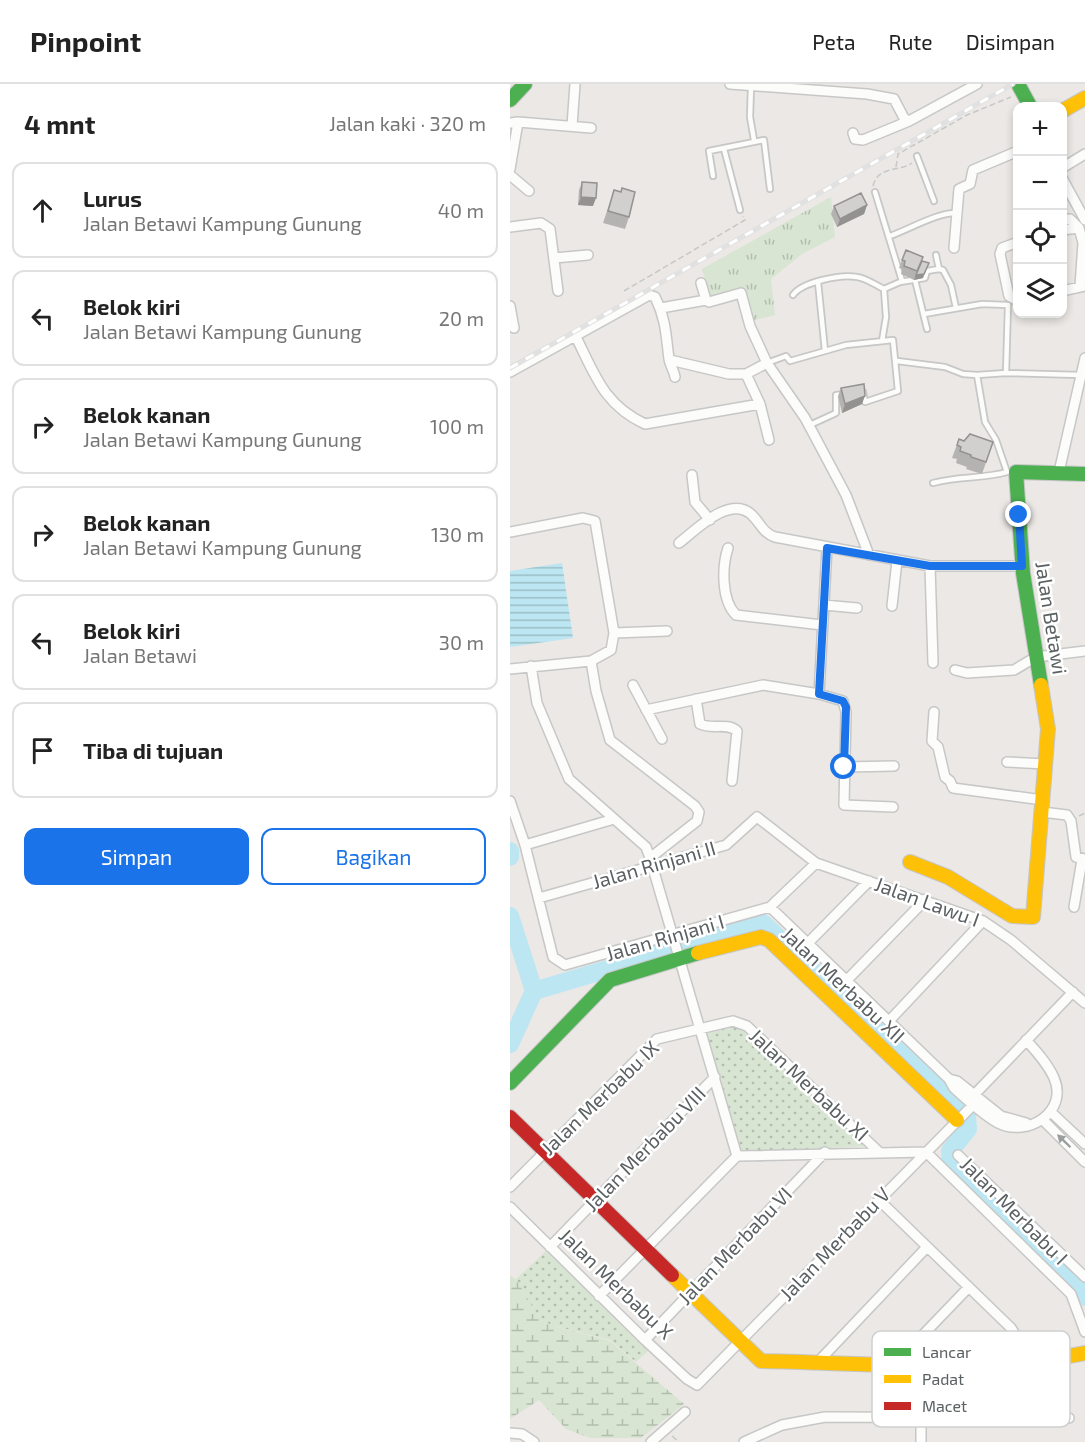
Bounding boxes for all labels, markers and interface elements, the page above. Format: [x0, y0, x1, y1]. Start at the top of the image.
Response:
text: Pinpoint [30, 24, 141, 58]
text: Peta [812, 29, 855, 54]
text: Rute [888, 29, 933, 54]
text: Disimpan [966, 29, 1055, 54]
map controls [1013, 102, 1067, 318]
button: + [1013, 102, 1067, 156]
text: 4 mnt [24, 108, 95, 139]
text: Jalan kaki · 320 m [329, 111, 486, 135]
button: − [1013, 156, 1067, 210]
text: Lurus [83, 185, 142, 211]
icon: ahead [26, 194, 59, 227]
text: 40 m [438, 198, 484, 222]
button: locate [1013, 210, 1067, 264]
text: Jalan Betawi Kampung Gunung [83, 211, 362, 235]
button: layers [1013, 264, 1067, 318]
text: Belok kiri [83, 293, 180, 319]
icon: left [26, 302, 59, 335]
text: 20 m [439, 306, 484, 330]
text: Jalan Betawi Kampung Gunung [83, 319, 362, 343]
text: Belok kanan [83, 401, 210, 427]
icon: right [26, 410, 59, 443]
text: 100 m [430, 414, 484, 438]
text: Jalan Betawi Kampung Gunung [83, 427, 362, 451]
route end [1005, 501, 1031, 527]
text: Belok kanan [83, 509, 210, 535]
icon: right [26, 518, 59, 551]
text: 130 m [431, 522, 484, 546]
text: Jalan Betawi Kampung Gunung [83, 535, 362, 559]
street label: Jalan Betawi [1031, 560, 1073, 676]
text: Belok kiri [83, 617, 180, 643]
icon: left [26, 626, 59, 659]
text: 30 m [439, 630, 484, 654]
text: Jalan Betawi [83, 643, 197, 667]
icon: arrive [26, 734, 59, 767]
text: Tiba di tujuan [83, 737, 223, 763]
route start [830, 753, 856, 779]
button: Simpan [24, 828, 249, 885]
button: Bagikan [261, 828, 486, 885]
street label: Jalan Rinjani II [589, 835, 718, 893]
street label: Jalan Lawu I [872, 871, 983, 931]
street label: Jalan Rinjani I [603, 909, 727, 965]
street label: Jalan Merbabu XII [777, 921, 910, 1047]
street label: Jalan Merbabu XI [745, 1023, 874, 1146]
street label: Jalan Merbabu IX [536, 1035, 663, 1159]
street label: Jalan Merbabu VIII [579, 1081, 710, 1216]
one-way arrow [1056, 1134, 1071, 1148]
street label: Jalan Merbabu I [956, 1152, 1073, 1269]
street label: Jalan Merbabu VI [672, 1182, 796, 1309]
street label: Jalan Merbabu V [774, 1182, 894, 1305]
street label: Jalan Merbabu X [555, 1223, 679, 1344]
legend [872, 1331, 1070, 1427]
text: Lancar [922, 1342, 972, 1361]
text: Padat [922, 1369, 964, 1388]
text: Macet [922, 1396, 967, 1415]

